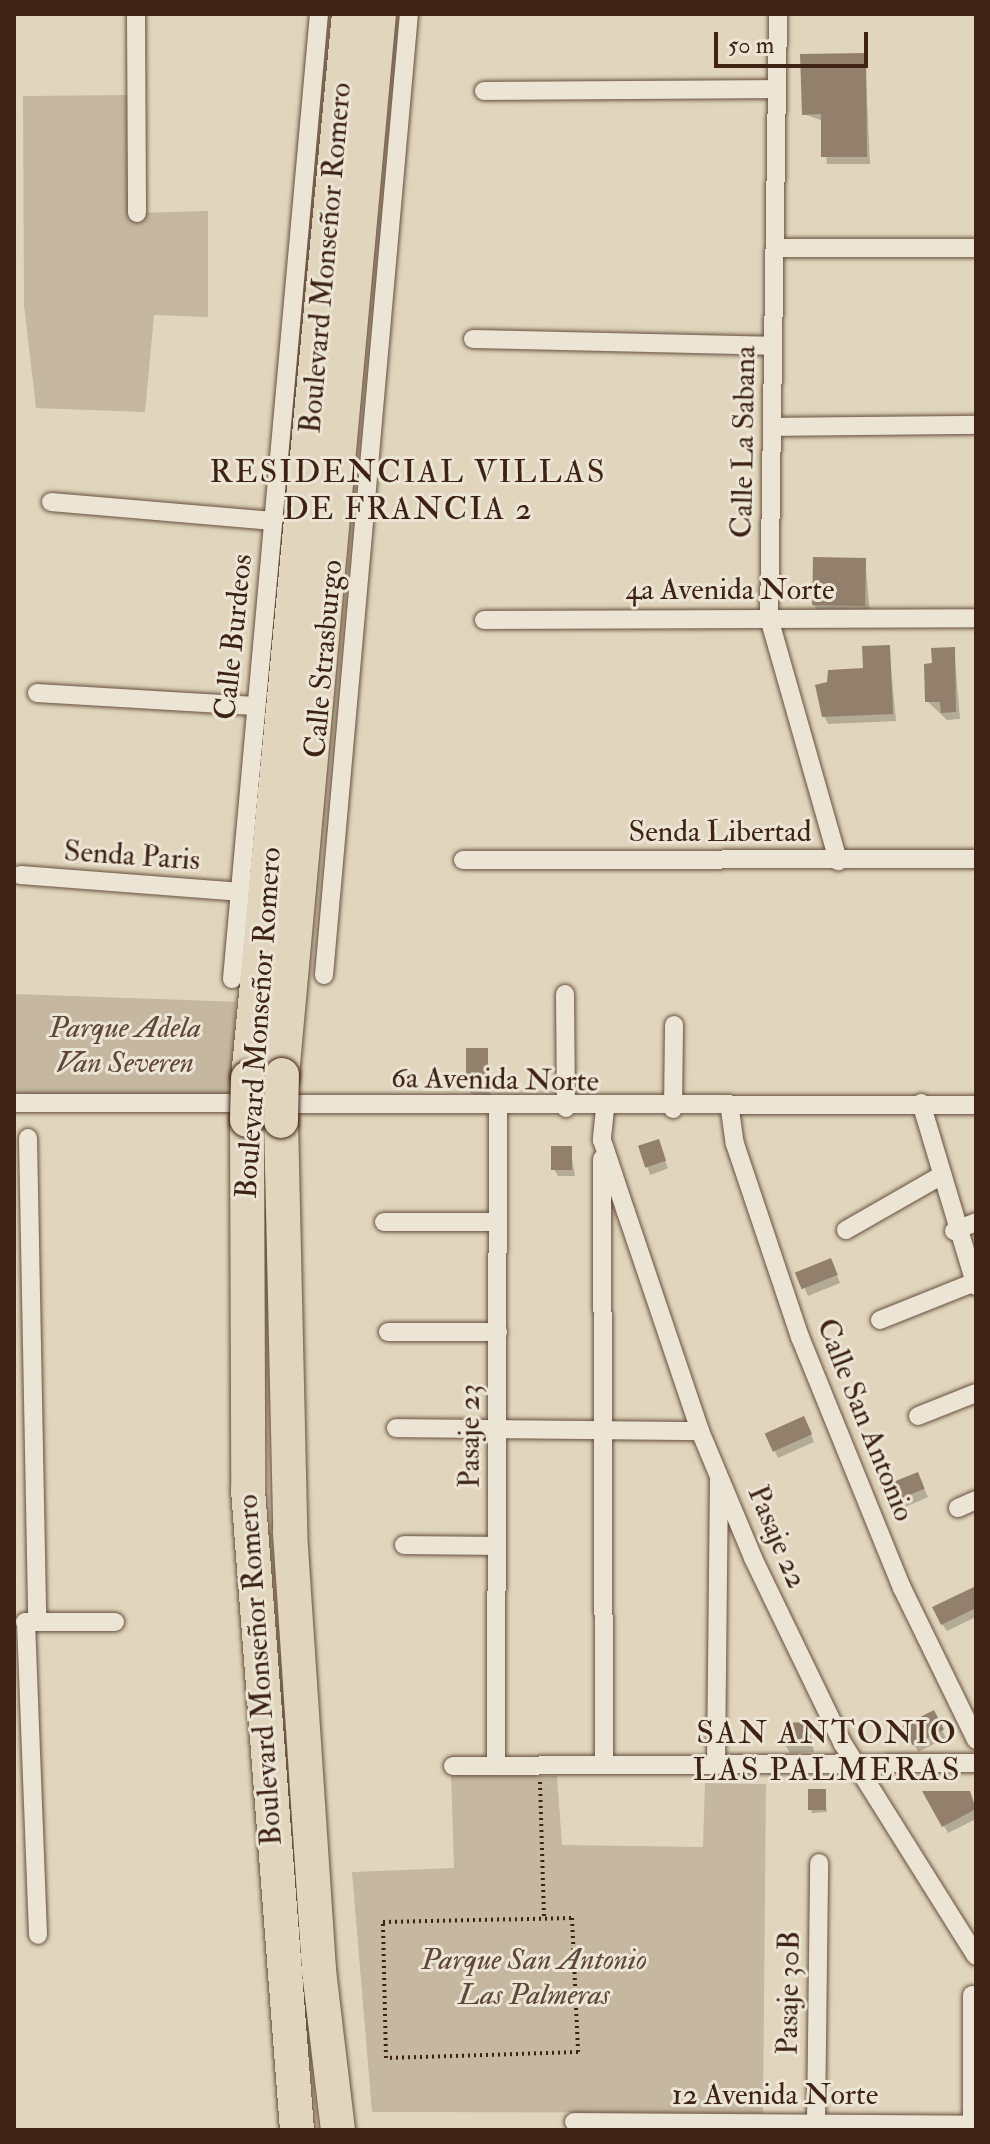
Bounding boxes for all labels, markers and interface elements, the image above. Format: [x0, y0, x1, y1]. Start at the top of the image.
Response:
scale bar [718, 16, 872, 66]
text: 50 m [728, 30, 774, 61]
street label: Boulevard Monseñor Romero [293, 81, 359, 435]
street label: Calle La Sabana [724, 345, 764, 539]
district label: RESIDENCIAL VILLAS DE FRANCIA 2 [210, 454, 606, 529]
street label: Calle Burdeos [207, 552, 261, 722]
street label: Calle Strasburgo [297, 558, 351, 760]
street label: 4a Avenida Norte [625, 572, 835, 608]
street label: Senda Libertad [629, 814, 811, 850]
street label: Senda Paris [63, 833, 201, 879]
street label: Boulevard Monseñor Romero [229, 846, 289, 1200]
park label: Parque Adela Van Severen [49, 1010, 201, 1080]
street label: 6a Avenida Norte [391, 1060, 599, 1100]
street label: Calle San Antonio [808, 1313, 922, 1527]
street label: Pasaje 23 [452, 1384, 488, 1488]
street label: Pasaje 22 [739, 1480, 815, 1594]
street label: Boulevard Monseñor Romero [230, 1493, 290, 1847]
district label: SAN ANTONIO LAS PALMERAS [693, 1715, 961, 1790]
street label: Pasaje 30B [770, 1931, 808, 2055]
park label: Parque San Antonio Las Palmeras [421, 1942, 647, 2012]
street label: 12 Avenida Norte [672, 2077, 878, 2113]

